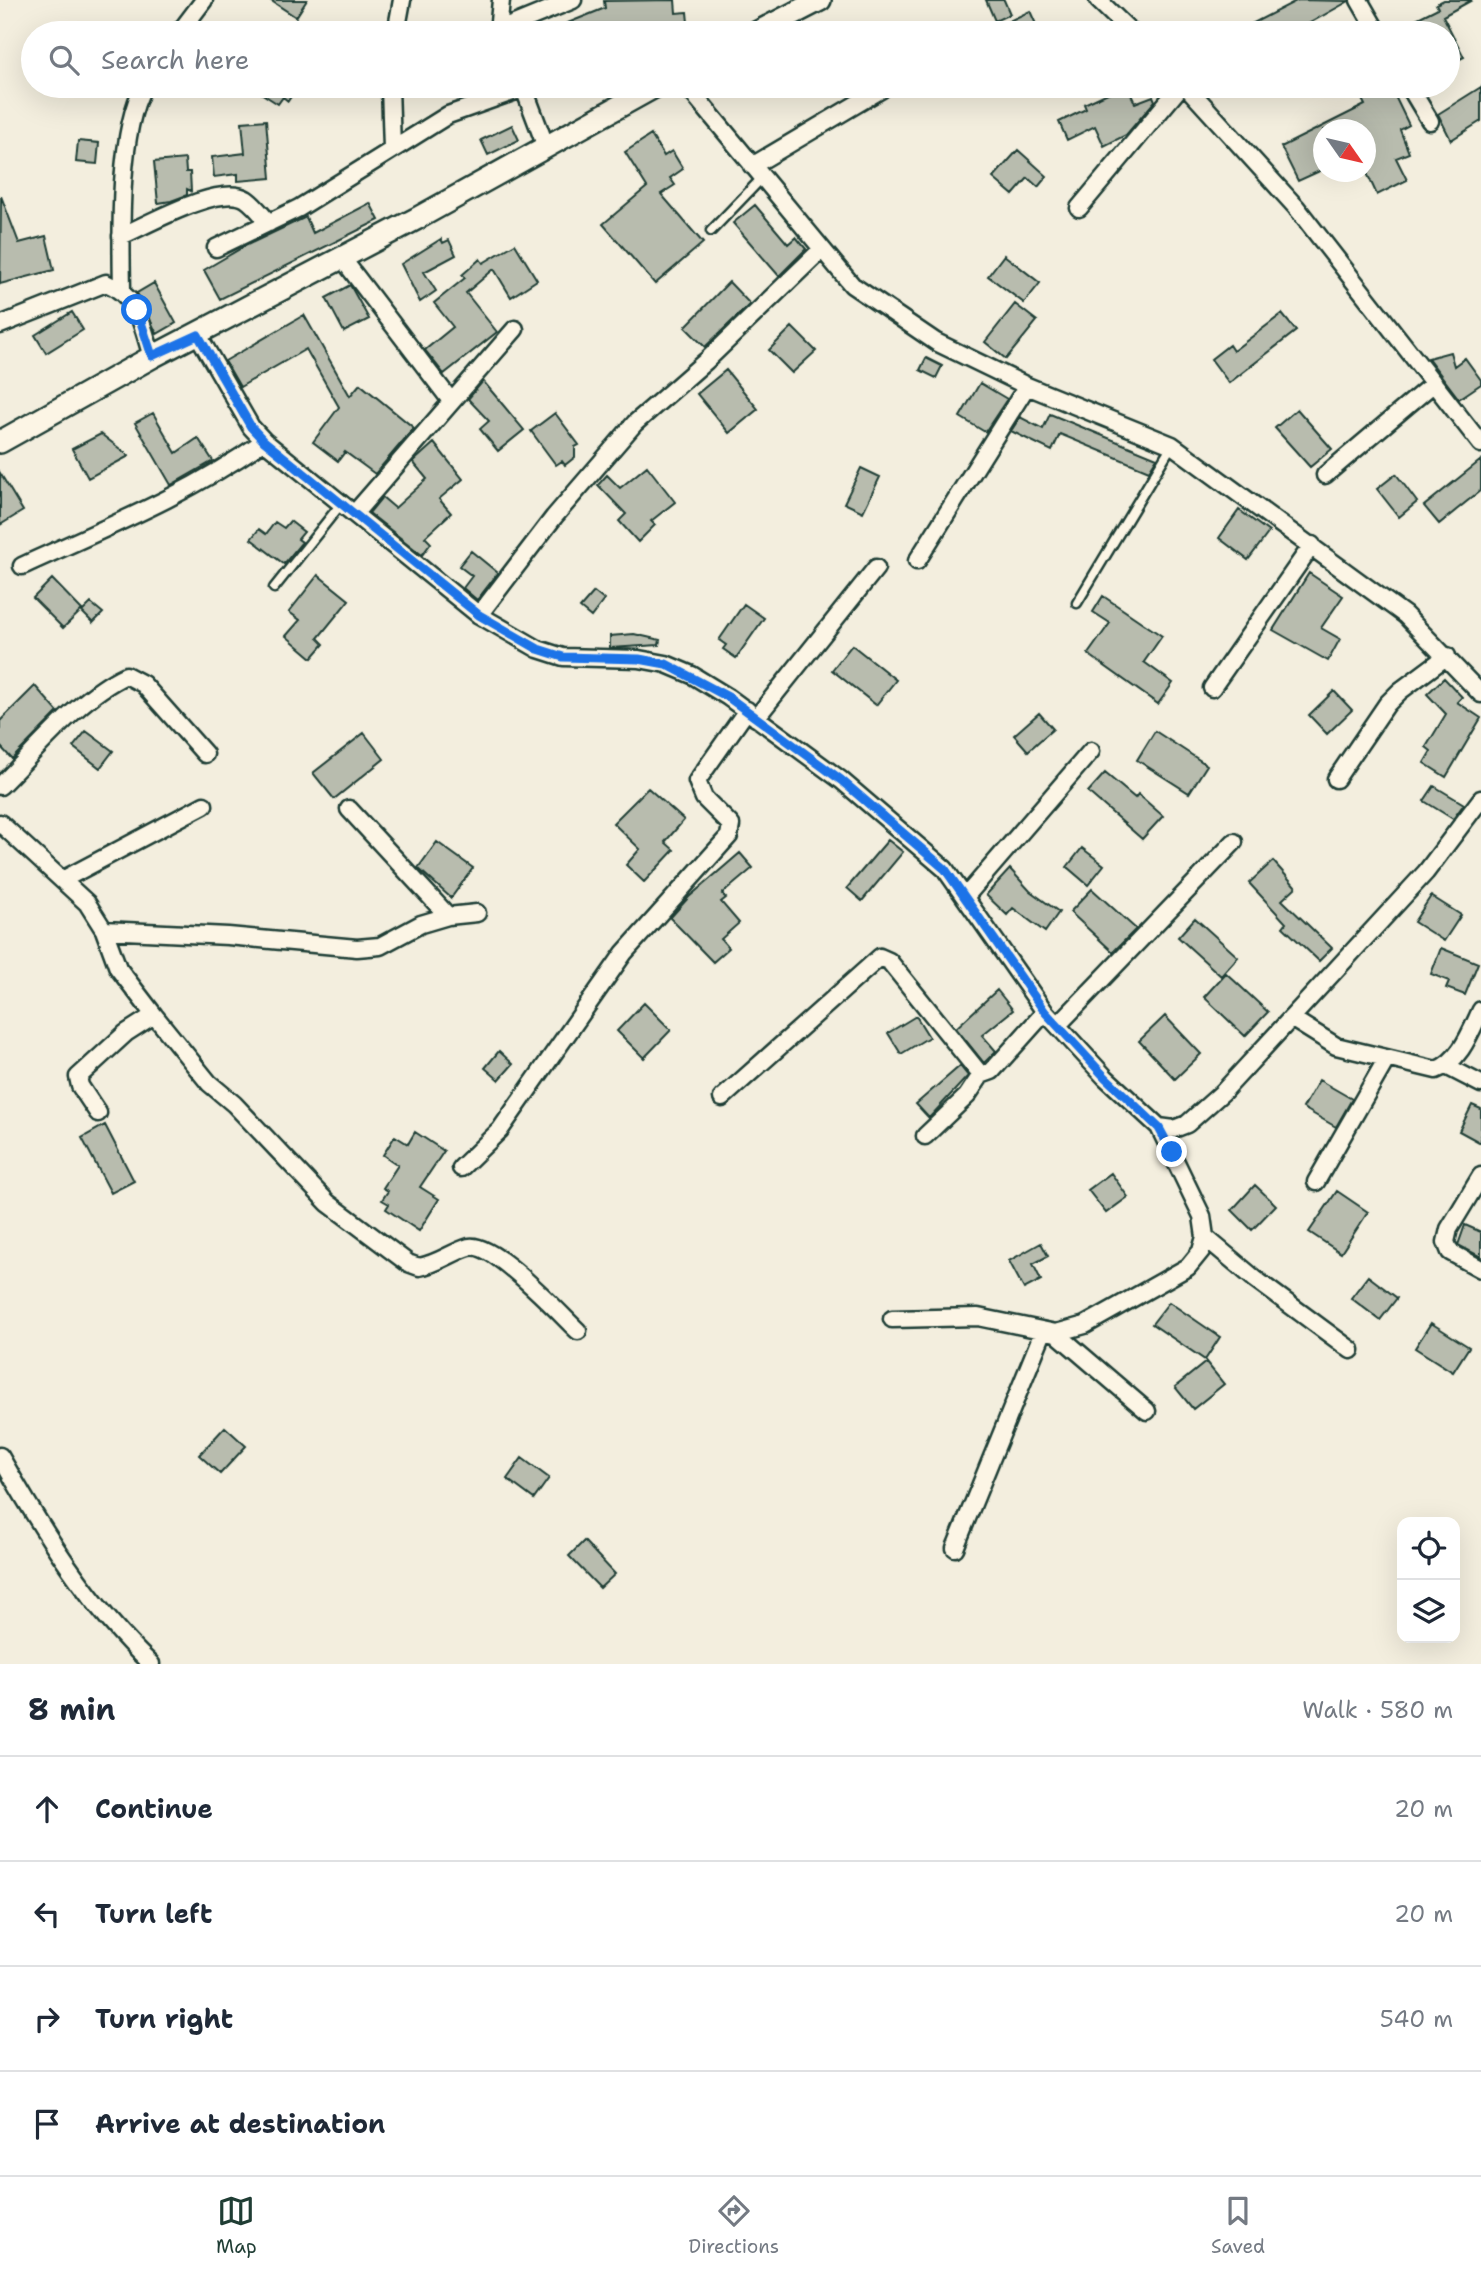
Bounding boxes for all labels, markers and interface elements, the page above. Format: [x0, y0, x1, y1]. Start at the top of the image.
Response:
search box [21, 21, 1460, 98]
icon: search [45, 41, 83, 79]
text: Search here [101, 42, 250, 77]
north arrow [1313, 119, 1376, 182]
route start [121, 294, 152, 325]
route end [1156, 1136, 1187, 1167]
map controls [1397, 1517, 1460, 1643]
button: locate [1397, 1517, 1460, 1580]
button: layers [1397, 1580, 1460, 1643]
text: 8 min [28, 1689, 115, 1730]
text: Walk · 580 m [1302, 1695, 1453, 1725]
icon: ahead [28, 1790, 66, 1828]
text: Continue [95, 1791, 213, 1826]
text: 20 m [1394, 1794, 1453, 1824]
icon: left [28, 1895, 66, 1933]
text: Turn left [95, 1896, 212, 1931]
text: 20 m [1394, 1899, 1453, 1929]
icon: right [28, 2000, 66, 2038]
text: Turn right [95, 2001, 233, 2036]
text: 540 m [1380, 2004, 1453, 2034]
icon: arrive [28, 2105, 66, 2143]
text: Arrive at destination [95, 2106, 385, 2141]
tab: Map [216, 2192, 257, 2259]
tab: Directions [689, 2192, 779, 2259]
tab: Saved [1211, 2192, 1265, 2259]

